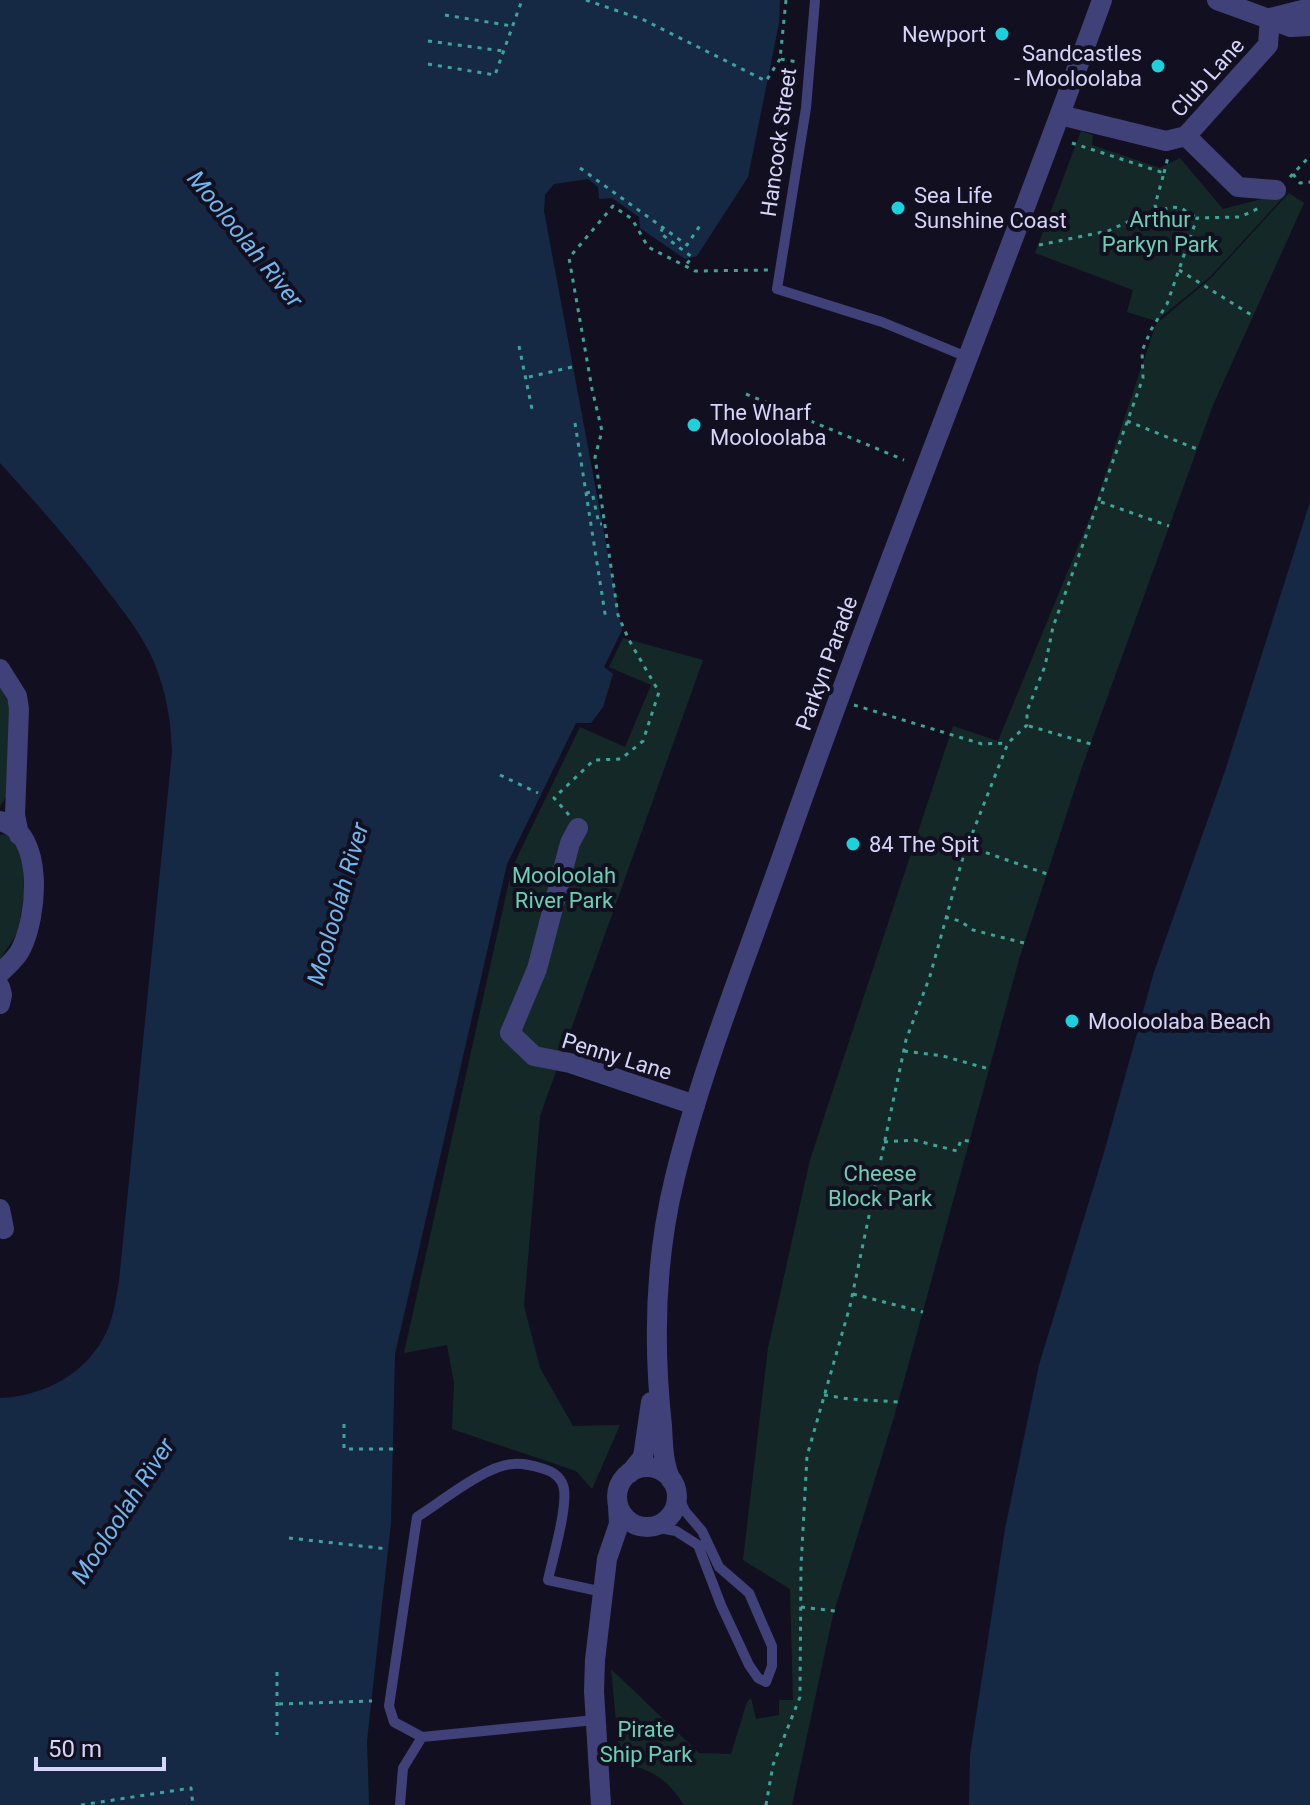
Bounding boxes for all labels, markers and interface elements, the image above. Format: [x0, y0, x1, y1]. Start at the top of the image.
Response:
place label: Newport [902, 22, 986, 47]
marker: Newport [993, 25, 1011, 43]
street label: Club Lane [1166, 33, 1249, 122]
place label: Sandcastles - Mooloolaba [1014, 41, 1142, 91]
marker: Sandcastles - Mooloolaba [1149, 57, 1167, 75]
street label: Hancock Street [756, 66, 801, 218]
water label: Mooloolah River [181, 165, 309, 314]
place label: Sea Life Sunshine Coast [914, 183, 1067, 233]
marker: Sea Life Sunshine Coast [889, 199, 907, 217]
park label: Arthur Parkyn Park [1102, 207, 1219, 257]
place label: The Wharf Mooloolaba [710, 400, 826, 450]
marker: The Wharf Mooloolaba [685, 416, 703, 434]
street label: Parkyn Parade [791, 593, 862, 734]
water label: Mooloolah River [301, 819, 375, 988]
place label: 84 The Spit [869, 832, 979, 857]
marker: 84 The Spit [844, 835, 862, 853]
park label: Mooloolah River Park [512, 863, 616, 913]
place label: Mooloolaba Beach [1088, 1009, 1271, 1034]
marker: Mooloolaba Beach [1063, 1012, 1081, 1030]
street label: Penny Lane [559, 1028, 675, 1085]
park label: Cheese Block Park [828, 1161, 933, 1211]
water label: Mooloolah River [66, 1432, 181, 1589]
park label: Pirate Ship Park [600, 1717, 693, 1767]
scale bar [36, 1721, 164, 1771]
text: 50 m [48, 1735, 102, 1763]

